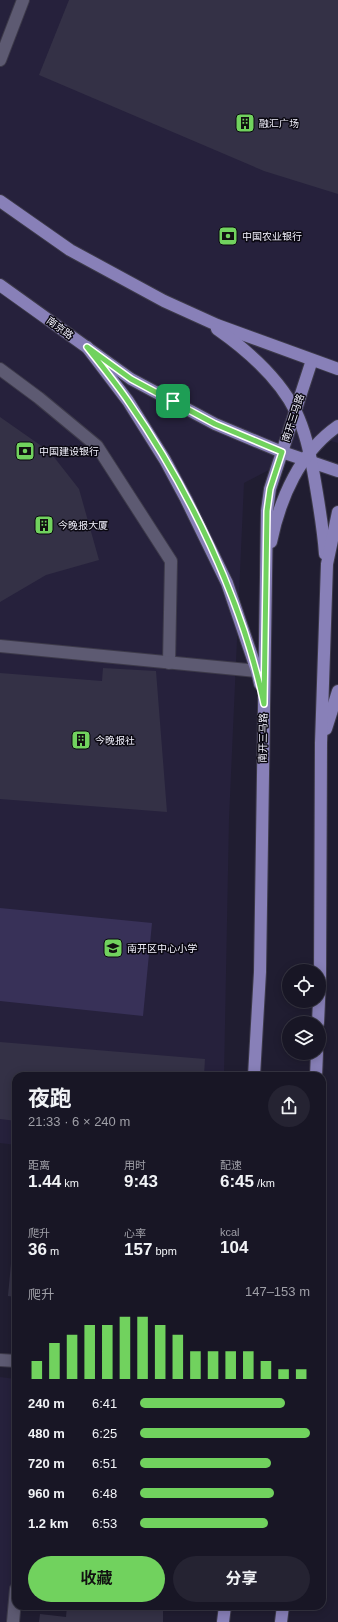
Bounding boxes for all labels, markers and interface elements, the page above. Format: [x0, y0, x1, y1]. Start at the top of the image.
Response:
building icon: 融汇广场 [234, 112, 256, 134]
place label: 融汇广场 [259, 118, 299, 129]
bank icon: 中国农业银行 [217, 225, 239, 247]
place label: 中国农业银行 [242, 231, 302, 242]
street label: 南京路 [45, 315, 75, 341]
pin [156, 384, 190, 418]
icon: arrive [162, 390, 184, 412]
street label: 南开三马路 [280, 393, 306, 443]
bank icon: 中国建设银行 [14, 440, 36, 462]
place label: 中国建设银行 [39, 446, 99, 457]
building icon: 今晚报大厦 [33, 514, 55, 536]
place label: 今晚报大厦 [58, 520, 108, 531]
street label: 南开三马路 [257, 713, 269, 763]
building icon: 今晚报社 [70, 729, 92, 751]
place label: 今晚报社 [95, 735, 135, 746]
school or university icon: 南开区中心小学 [102, 937, 124, 959]
place label: 南开区中心小学 [127, 943, 197, 954]
map controls [282, 964, 326, 1060]
button: locate [282, 964, 326, 1008]
button: layers [282, 1016, 326, 1060]
button: share [268, 1085, 310, 1127]
text: 夜跑 [28, 1086, 72, 1111]
text: 21:33 · 6 × 240 m [28, 1114, 130, 1129]
text: 距离 [28, 1159, 50, 1171]
text: 用时 [124, 1159, 146, 1171]
text: 配速 [220, 1159, 242, 1171]
text: 1.44 [28, 1172, 61, 1191]
text: 9:43 [124, 1172, 158, 1191]
text: 6:45 [220, 1172, 254, 1191]
text: km [61, 1177, 79, 1189]
text: /km [254, 1177, 275, 1189]
text: kcal [220, 1226, 240, 1238]
text: 爬升 [28, 1227, 50, 1239]
text: 心率 [124, 1227, 146, 1239]
text: 104 [220, 1238, 248, 1257]
text: 36 [28, 1240, 47, 1259]
text: 157 [124, 1240, 152, 1259]
text: m [47, 1245, 59, 1257]
text: bpm [152, 1245, 177, 1257]
text: 147–153 m [245, 1284, 310, 1299]
text: 爬升 [28, 1287, 54, 1302]
text: 240 m [28, 1396, 65, 1411]
text: 6:41 [92, 1396, 117, 1411]
text: 480 m [28, 1426, 65, 1441]
text: 6:25 [92, 1426, 117, 1441]
text: 720 m [28, 1456, 65, 1471]
text: 6:51 [92, 1456, 117, 1471]
text: 960 m [28, 1486, 65, 1501]
text: 6:48 [92, 1486, 117, 1501]
text: 1.2 km [28, 1516, 68, 1531]
text: 6:53 [92, 1516, 117, 1531]
button: 收藏 [28, 1556, 165, 1602]
button: 分享 [173, 1556, 310, 1602]

